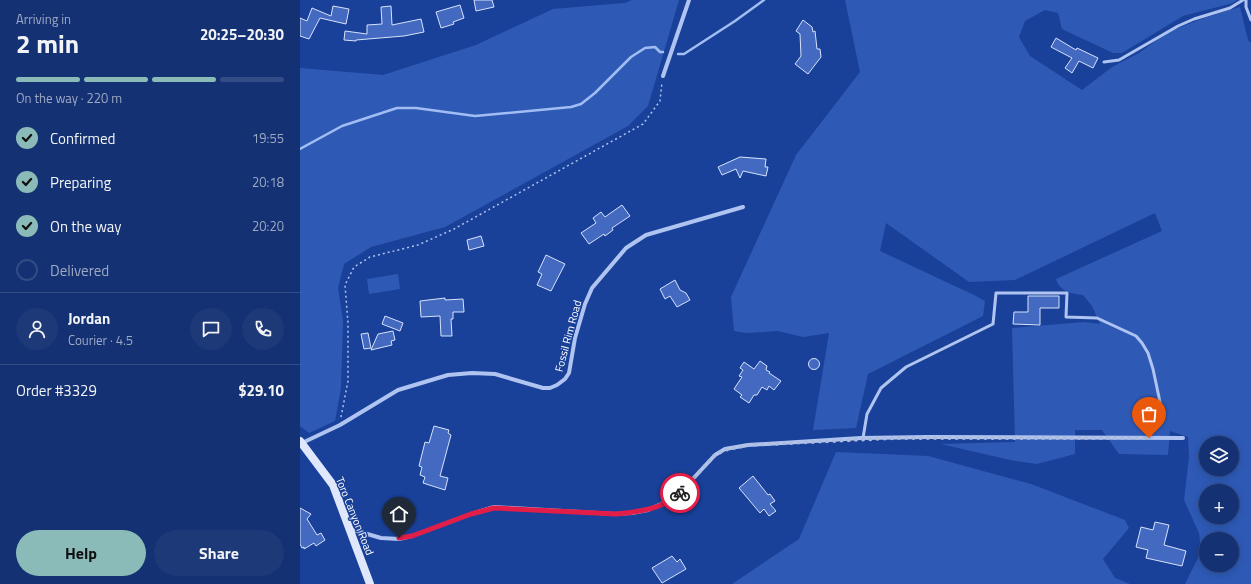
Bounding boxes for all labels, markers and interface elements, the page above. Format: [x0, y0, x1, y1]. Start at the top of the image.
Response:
text: Arriving in [16, 9, 71, 29]
text: 20:25–20:30 [200, 23, 284, 46]
text: 2 min [16, 24, 79, 63]
text: On the way · 220 m [16, 88, 122, 108]
icon: check [16, 127, 38, 149]
text: Confirmed [50, 127, 115, 150]
text: 19:55 [252, 128, 284, 148]
icon: check [16, 171, 38, 193]
text: Preparing [50, 171, 111, 194]
text: 20:18 [252, 172, 284, 192]
icon: check [16, 215, 38, 237]
text: On the way [50, 215, 122, 238]
text: 20:20 [252, 216, 284, 236]
text: Delivered [50, 259, 109, 282]
street label: Fossil Rim Road [551, 298, 585, 374]
text: Jordan [68, 307, 110, 330]
button: person [16, 308, 58, 350]
button: chat [190, 308, 232, 350]
button: phone [242, 308, 284, 350]
text: Courier · 4.5 [68, 330, 133, 350]
text: Order #3329 [16, 379, 97, 402]
text: $29.10 [238, 379, 284, 402]
pin [1132, 397, 1166, 438]
icon: bag [1138, 403, 1160, 425]
map controls [1199, 436, 1239, 572]
button: layers [1199, 436, 1239, 476]
courier [660, 473, 700, 513]
street label: Toro Canyon Road [332, 475, 378, 558]
icon: bike [669, 482, 691, 504]
button: + [1199, 484, 1239, 524]
pin [382, 497, 416, 538]
icon: home [388, 503, 410, 525]
button: Help [16, 530, 146, 576]
button: Share [154, 530, 284, 576]
button: − [1199, 532, 1239, 572]

